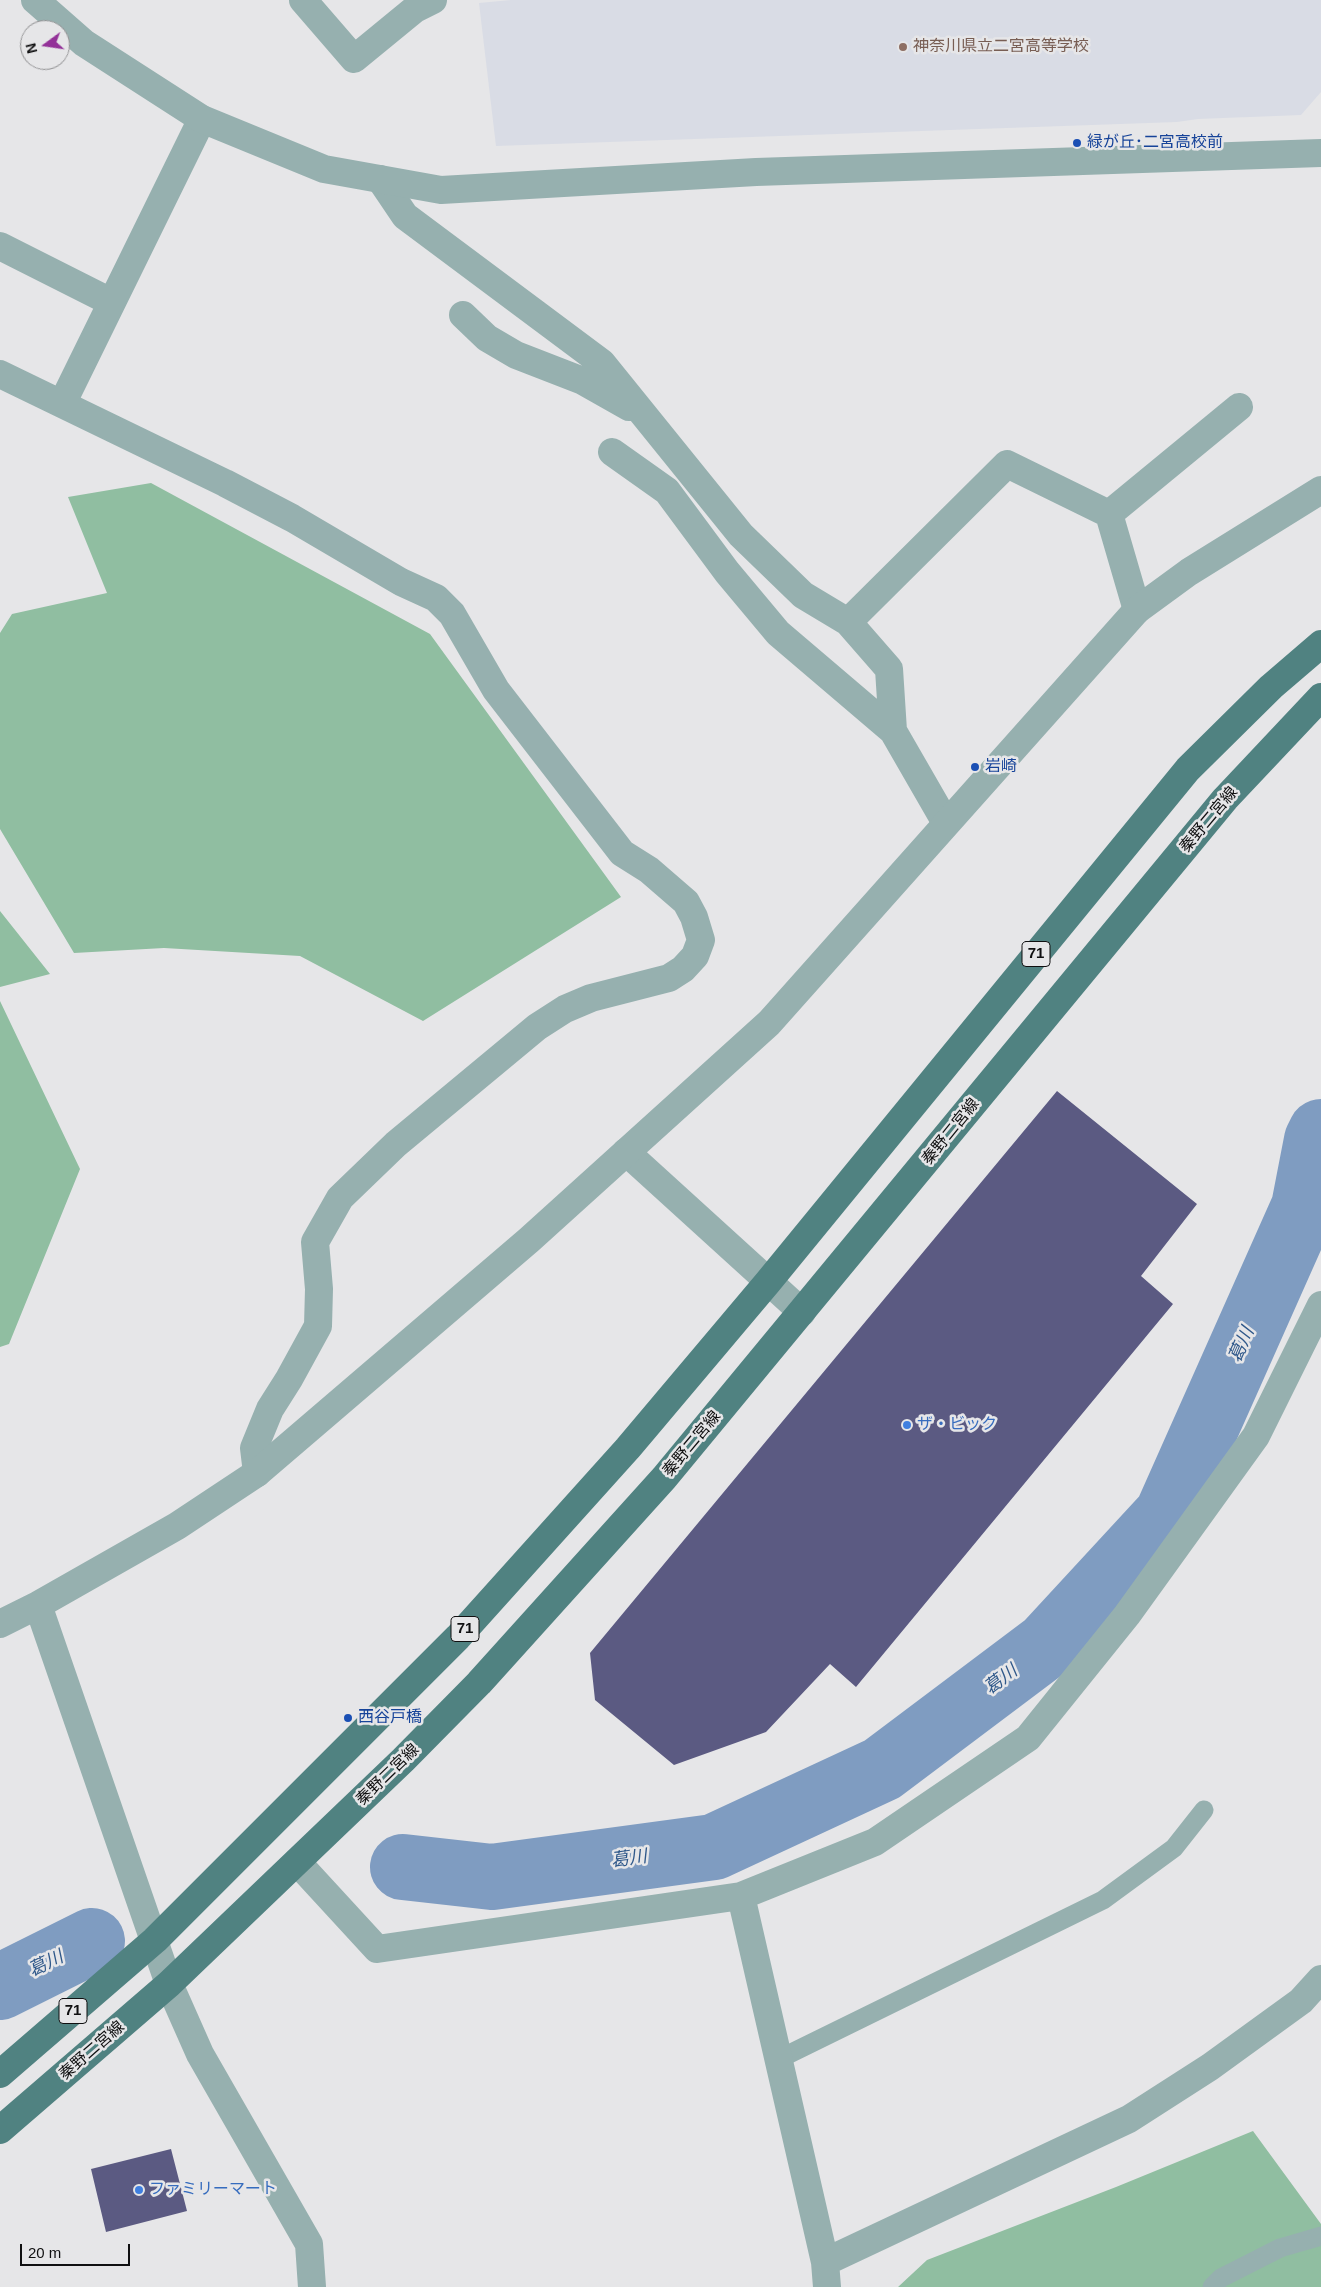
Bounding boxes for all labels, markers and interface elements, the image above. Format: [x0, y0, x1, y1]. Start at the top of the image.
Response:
north arrow [20, 20, 70, 70]
place label: 神奈川県立二宮高等学校 [913, 37, 1089, 57]
marker: 神奈川県立二宮高等学校 [897, 41, 909, 53]
text: N [22, 42, 40, 55]
place label: 緑が丘･二宮高校前 [1087, 133, 1223, 153]
marker: 緑が丘･二宮高校前 [1071, 137, 1083, 149]
place label: 岩崎 [985, 757, 1017, 777]
marker: 岩崎 [969, 761, 981, 773]
street label: 秦野二宮線 [1176, 783, 1242, 857]
road number: 71 [1022, 942, 1050, 966]
street label: 秦野二宮線 [918, 1095, 984, 1169]
water label: 葛川 [1225, 1324, 1259, 1366]
street label: 秦野二宮線 [659, 1407, 725, 1481]
place label: ザ・ビック [917, 1415, 997, 1435]
marker: ザ・ビック [901, 1419, 913, 1431]
road number: 71 [451, 1616, 479, 1642]
water label: 葛川 [980, 1661, 1022, 1699]
place label: 西谷戸橋 [358, 1708, 422, 1728]
marker: 西谷戸橋 [342, 1712, 354, 1724]
street label: 秦野二宮線 [353, 1740, 423, 1810]
water label: 葛川 [610, 1846, 648, 1872]
water label: 葛川 [25, 1946, 67, 1982]
road number: 71 [59, 1998, 87, 2024]
street label: 秦野二宮線 [56, 2018, 128, 2084]
place label: ファミリーマート [149, 2180, 277, 2200]
marker: ファミリーマート [133, 2184, 145, 2196]
scale bar [22, 2234, 132, 2266]
text: 20 m [28, 2244, 61, 2261]

